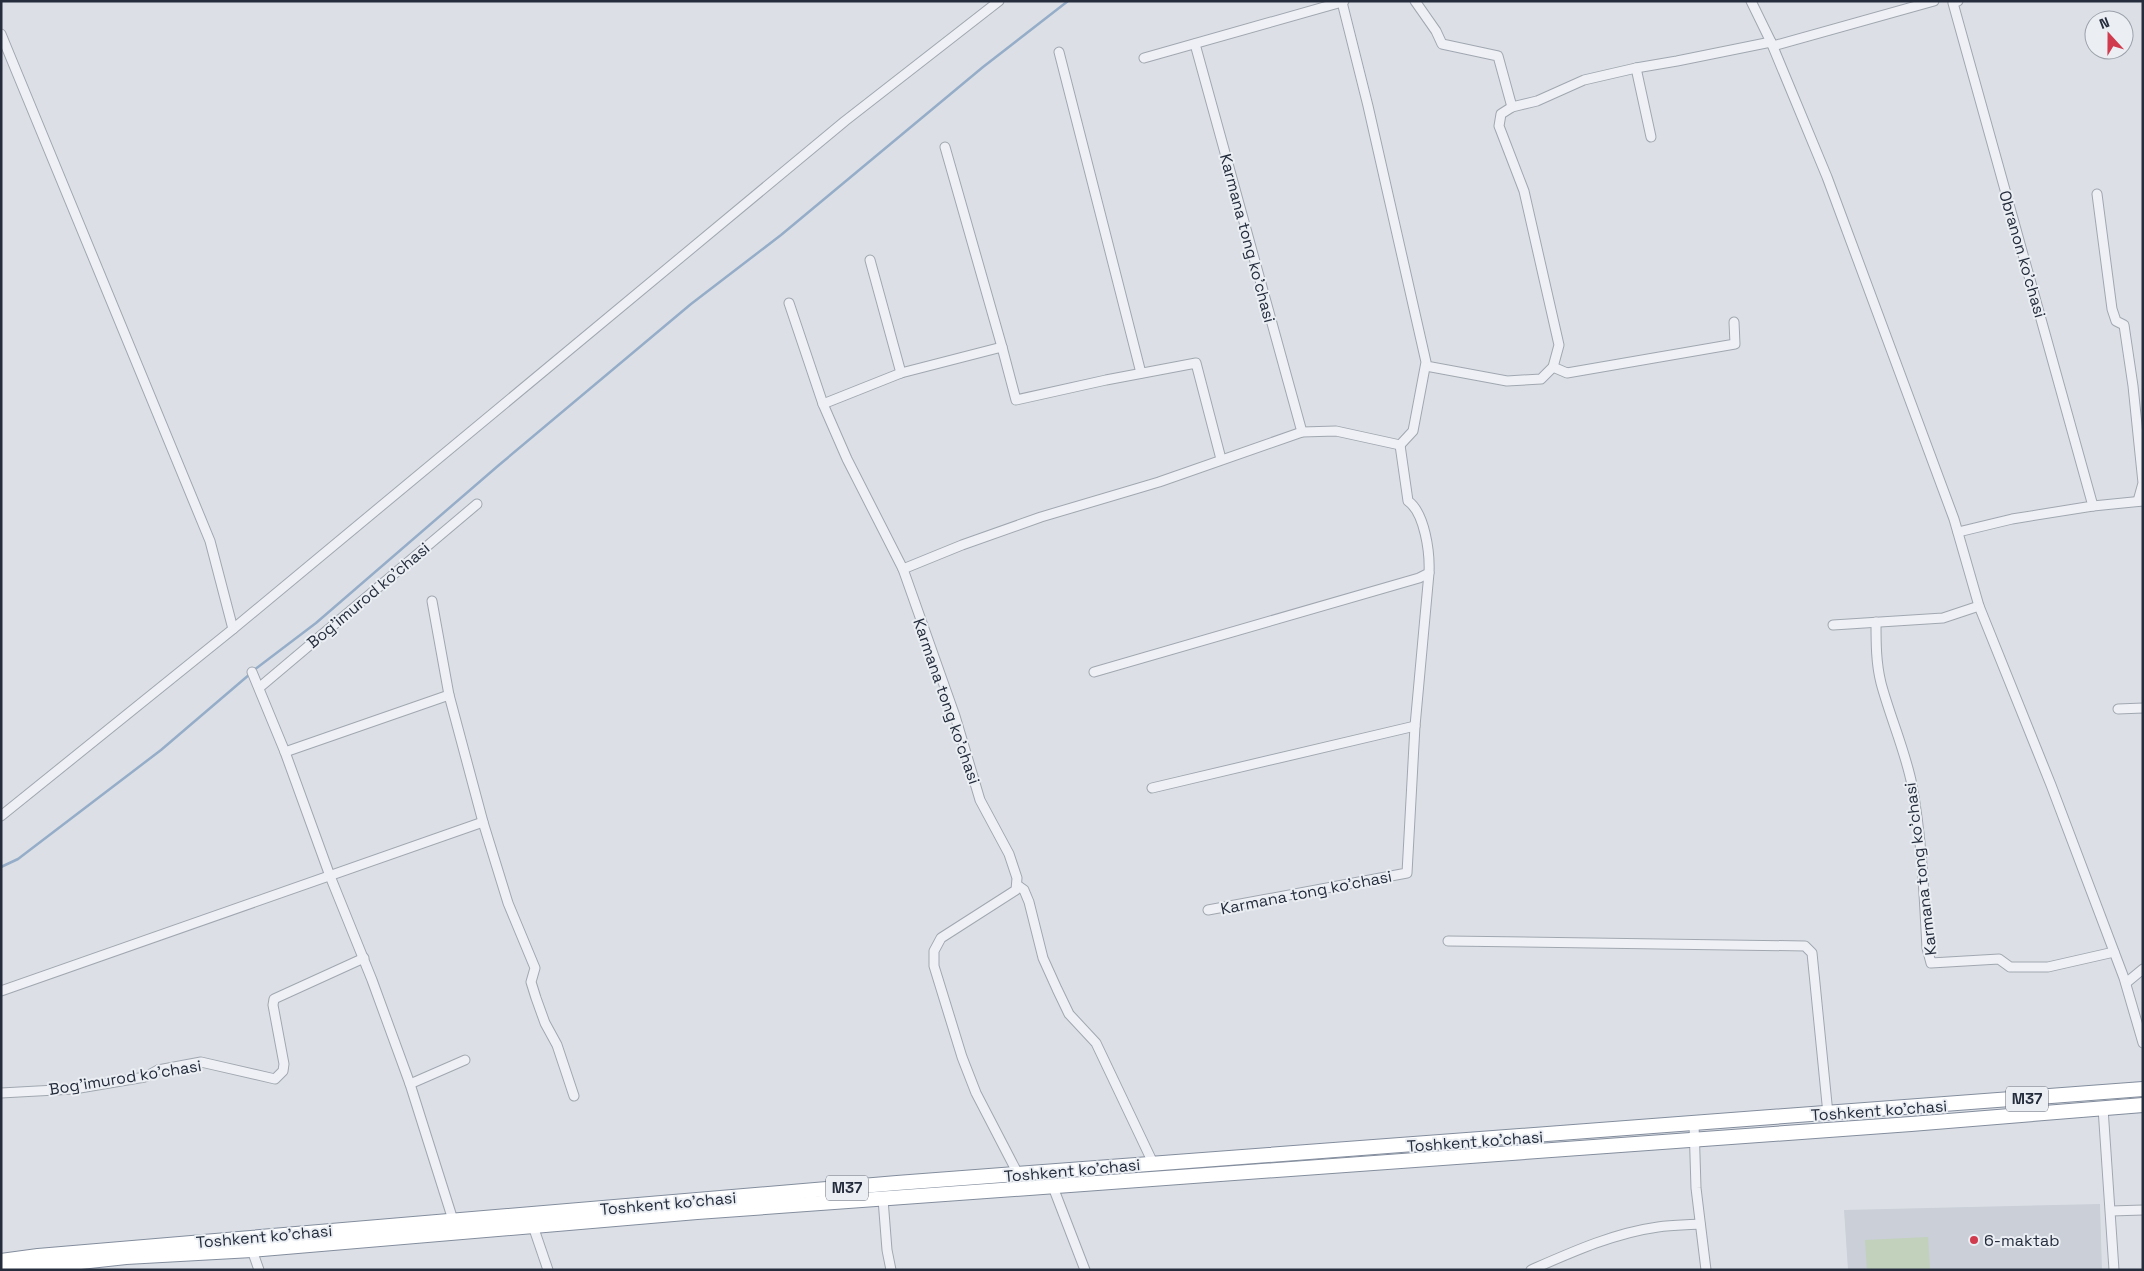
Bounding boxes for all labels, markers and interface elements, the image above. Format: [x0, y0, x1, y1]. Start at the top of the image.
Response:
north arrow [2084, 10, 2134, 60]
text: N [2097, 13, 2112, 33]
street label: Karmana tong ko'chasi [1215, 151, 1280, 325]
street label: Obranon ko'chasi [1994, 188, 2051, 320]
street label: Bog'imurod ko'chasi [303, 538, 434, 653]
street label: Karmana tong ko'chasi [908, 615, 985, 787]
street label: Karmana tong ko'chasi [1899, 781, 1942, 957]
street label: Karmana tong ko'chasi [1219, 866, 1394, 919]
street label: Bog'imurod ko'chasi [47, 1055, 203, 1100]
road number: M37 [2006, 1086, 2048, 1112]
street label: Toshkent ko'chasi [1810, 1095, 1948, 1126]
street label: Toshkent ko'chasi [1406, 1126, 1544, 1157]
street label: Toshkent ko'chasi [1003, 1154, 1141, 1187]
road number: M37 [826, 1176, 868, 1200]
street label: Toshkent ko'chasi [599, 1187, 737, 1220]
street label: Toshkent ko'chasi [195, 1220, 333, 1253]
place label: 6-maktab [1984, 1230, 2059, 1251]
marker: 6-maktab [1968, 1234, 1980, 1246]

